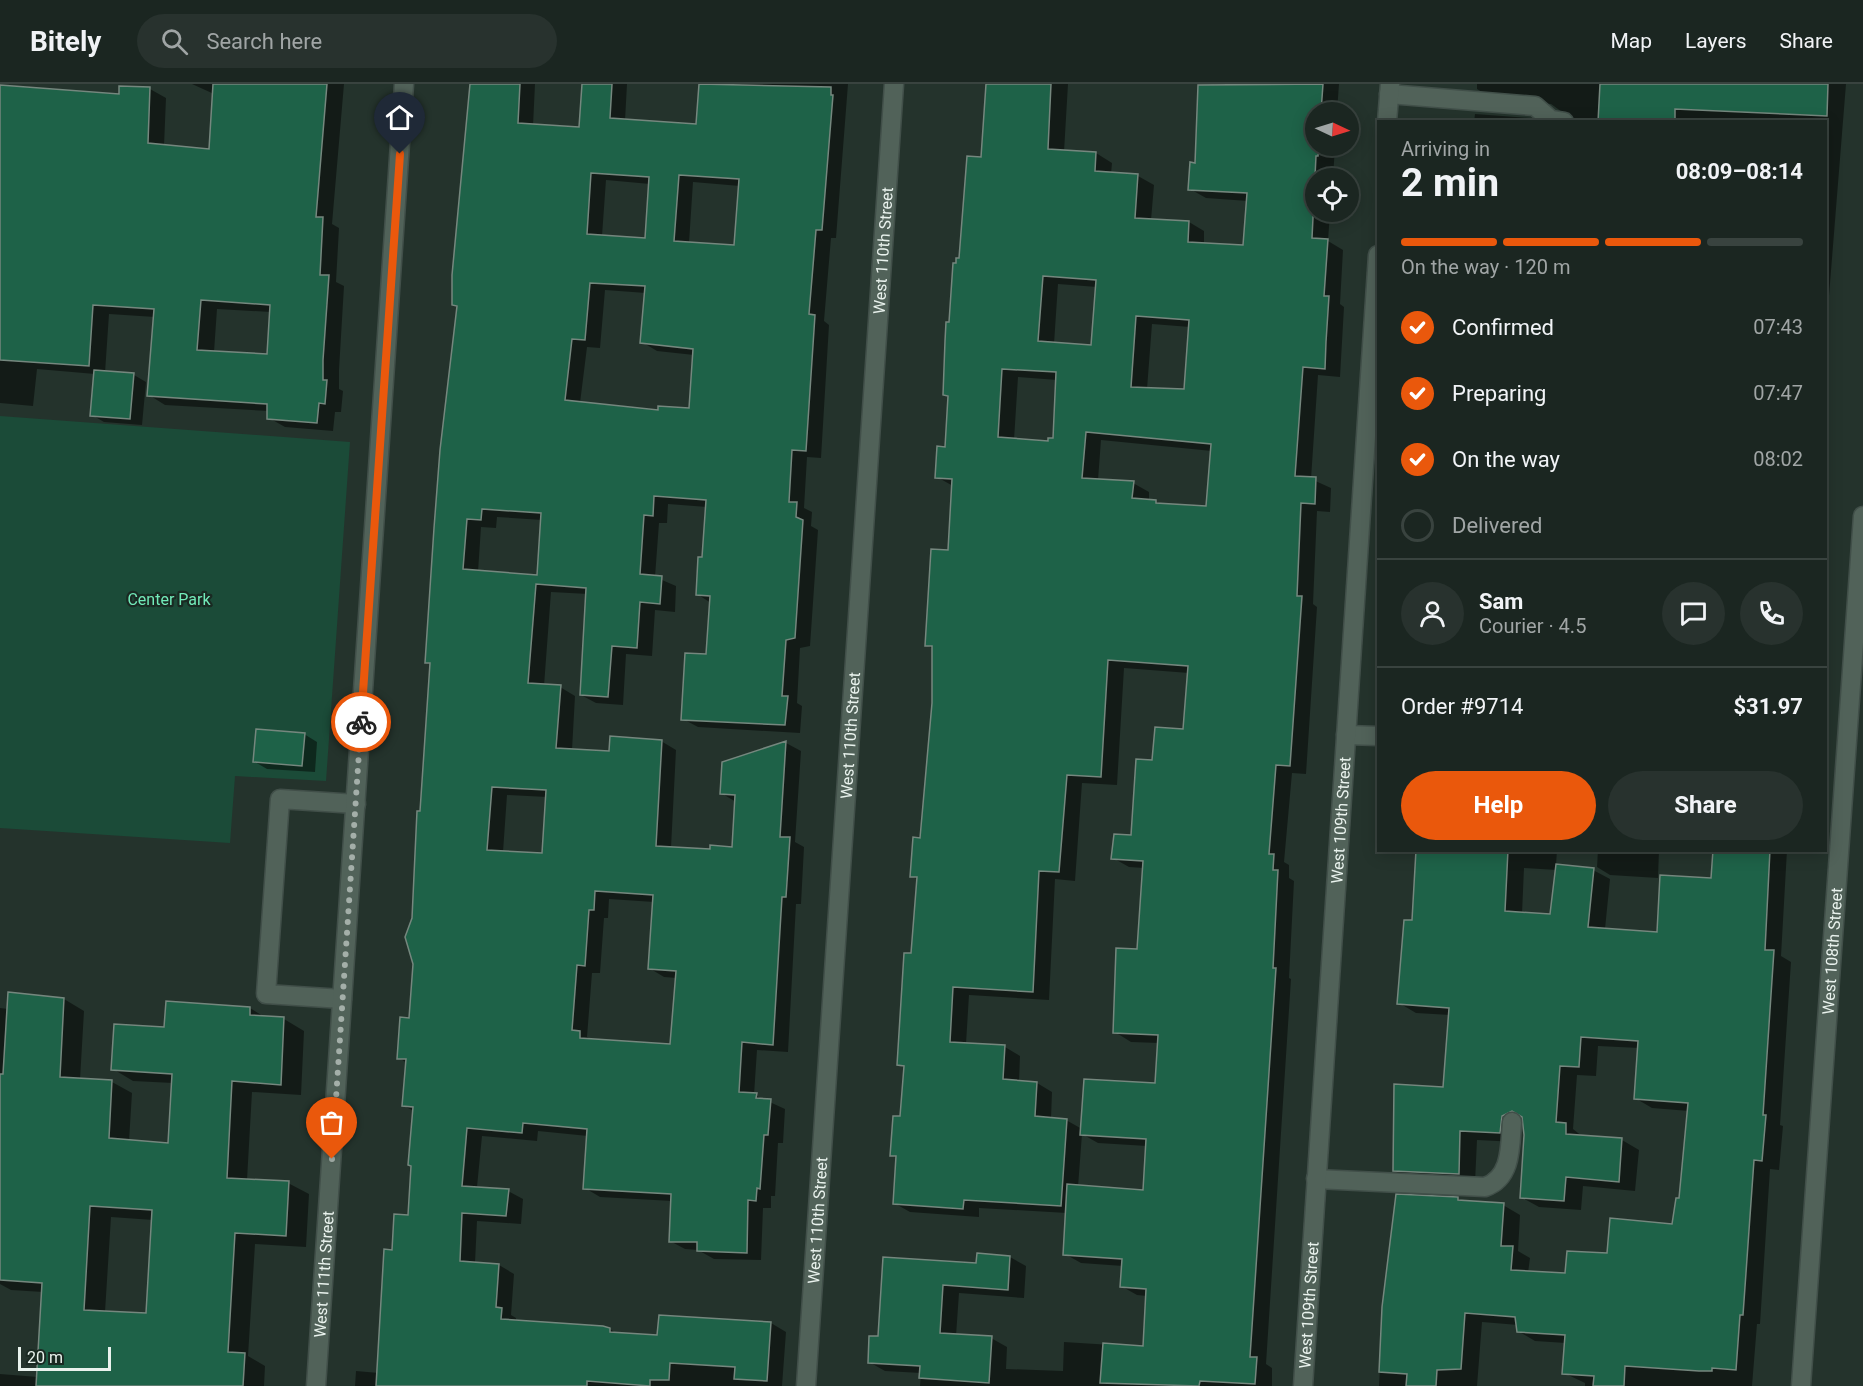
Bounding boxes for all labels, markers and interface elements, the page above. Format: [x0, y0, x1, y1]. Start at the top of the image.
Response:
search box [137, 14, 557, 68]
text: Bitely [30, 25, 101, 58]
icon: search [158, 25, 191, 58]
text: Search here [206, 29, 322, 54]
text: Map [1610, 29, 1652, 53]
text: Layers [1685, 29, 1746, 53]
text: Share [1779, 29, 1833, 53]
pin [374, 92, 425, 154]
icon: home [383, 101, 416, 134]
north arrow [1305, 102, 1359, 156]
map controls [1305, 102, 1359, 222]
text: Arriving in [1401, 137, 1490, 161]
text: 08:09–08:14 [1676, 159, 1803, 184]
text: 2 min [1401, 160, 1499, 206]
button: locate [1305, 168, 1359, 222]
street label: West 110th Street [869, 187, 897, 315]
text: On the way · 120 m [1401, 255, 1570, 279]
icon: check [1401, 311, 1434, 344]
text: Confirmed [1452, 315, 1554, 340]
text: 07:43 [1753, 315, 1803, 339]
icon: check [1401, 377, 1434, 410]
text: Preparing [1452, 381, 1546, 406]
text: 07:47 [1753, 381, 1803, 405]
icon: check [1401, 443, 1434, 476]
text: On the way [1452, 447, 1560, 472]
text: 08:02 [1753, 447, 1803, 471]
text: Delivered [1452, 513, 1542, 538]
button: person [1401, 582, 1464, 645]
button: chat [1662, 582, 1725, 645]
button: phone [1740, 582, 1803, 645]
text: Sam [1479, 589, 1523, 614]
park label: Center Park [127, 590, 211, 609]
text: Courier · 4.5 [1479, 614, 1586, 638]
street label: West 110th Street [836, 671, 864, 800]
courier [331, 692, 391, 752]
text: Order #9714 [1401, 694, 1523, 719]
text: $31.97 [1734, 694, 1803, 719]
icon: bike [345, 706, 378, 739]
street label: West 109th Street [1327, 756, 1354, 884]
button: Help [1401, 771, 1596, 840]
button: Share [1608, 771, 1803, 840]
street label: West 108th Street [1818, 887, 1846, 1015]
pin [306, 1097, 357, 1159]
icon: bag [315, 1106, 348, 1139]
street label: West 110th Street [803, 1156, 831, 1284]
street label: West 111th Street [310, 1210, 337, 1338]
street label: West 109th Street [1295, 1241, 1322, 1369]
scale bar [18, 1344, 111, 1372]
text: 20 m [27, 1348, 63, 1367]

